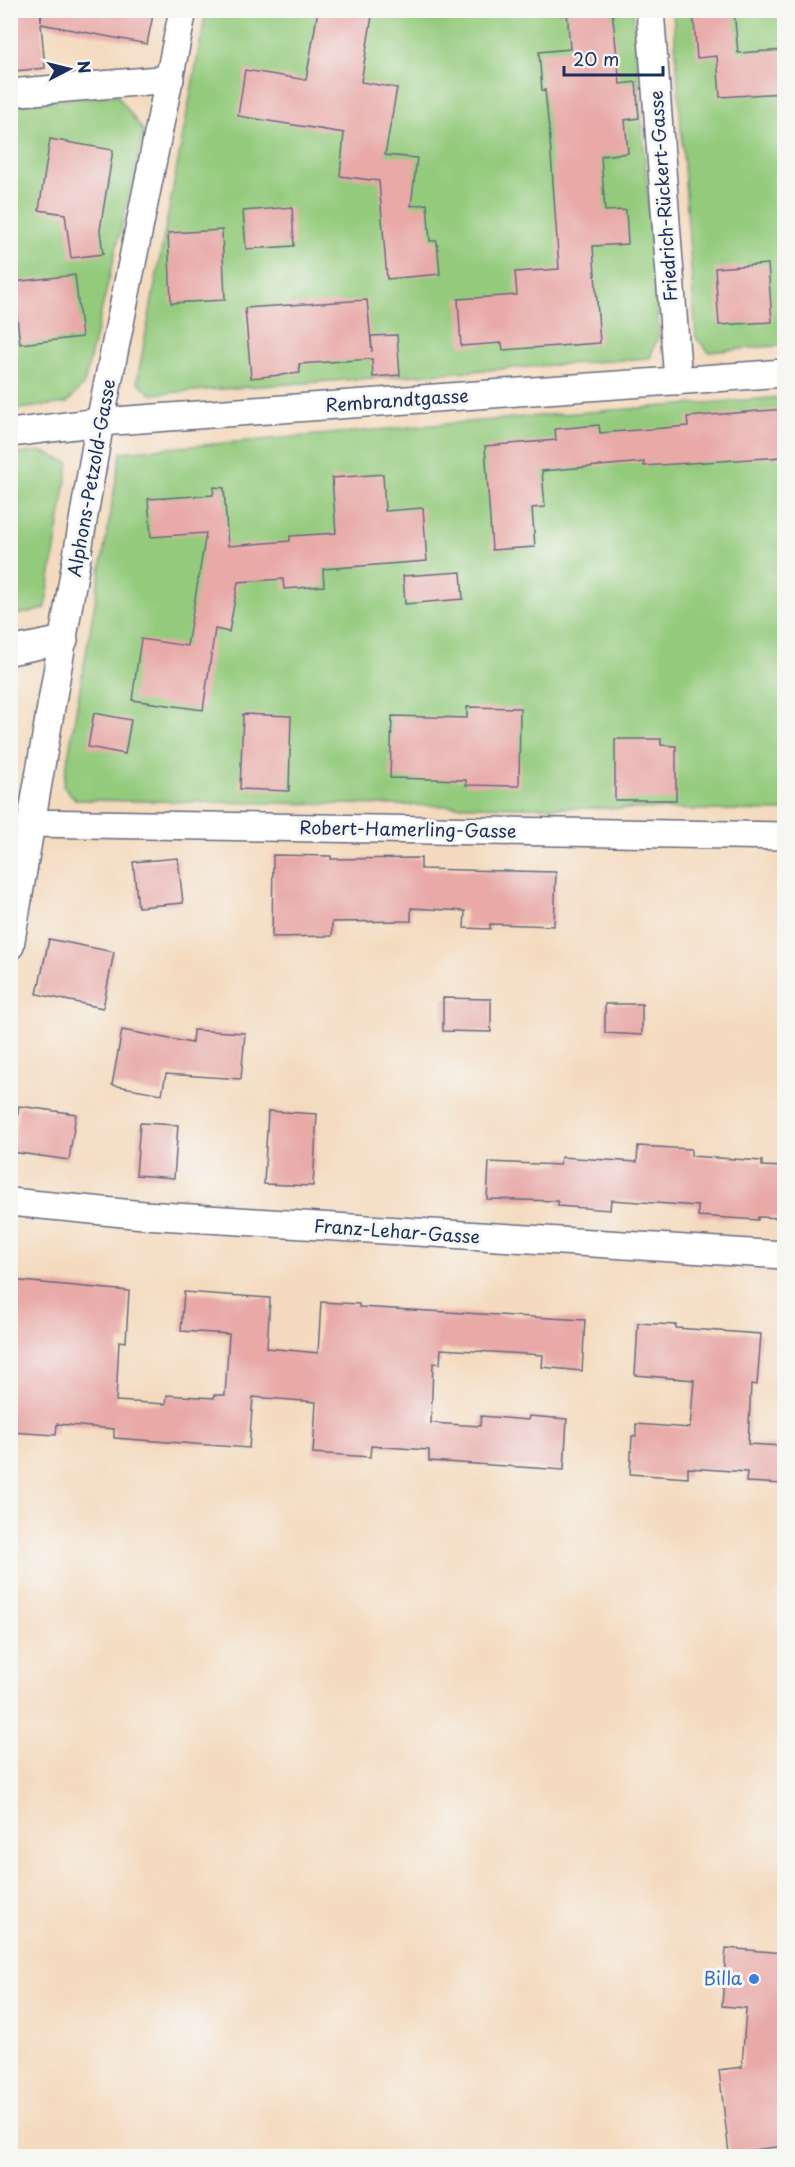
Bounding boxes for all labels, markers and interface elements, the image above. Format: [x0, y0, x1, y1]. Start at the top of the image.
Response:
north arrow [39, 39, 99, 99]
scale bar [564, 39, 663, 77]
text: 20 m [573, 45, 619, 72]
text: N [72, 59, 98, 75]
street label: Friedrich-Rückert-Gasse [642, 90, 683, 303]
street label: Alphons-Petzold-Gasse [60, 377, 121, 579]
street label: Rembrandtgasse [324, 381, 469, 418]
street label: Robert-Hamerling-Gasse [299, 813, 517, 844]
street label: Franz-Lehar-Gasse [313, 1211, 481, 1250]
place label: Billa [703, 1964, 743, 1991]
marker: Billa [747, 1972, 761, 1986]

